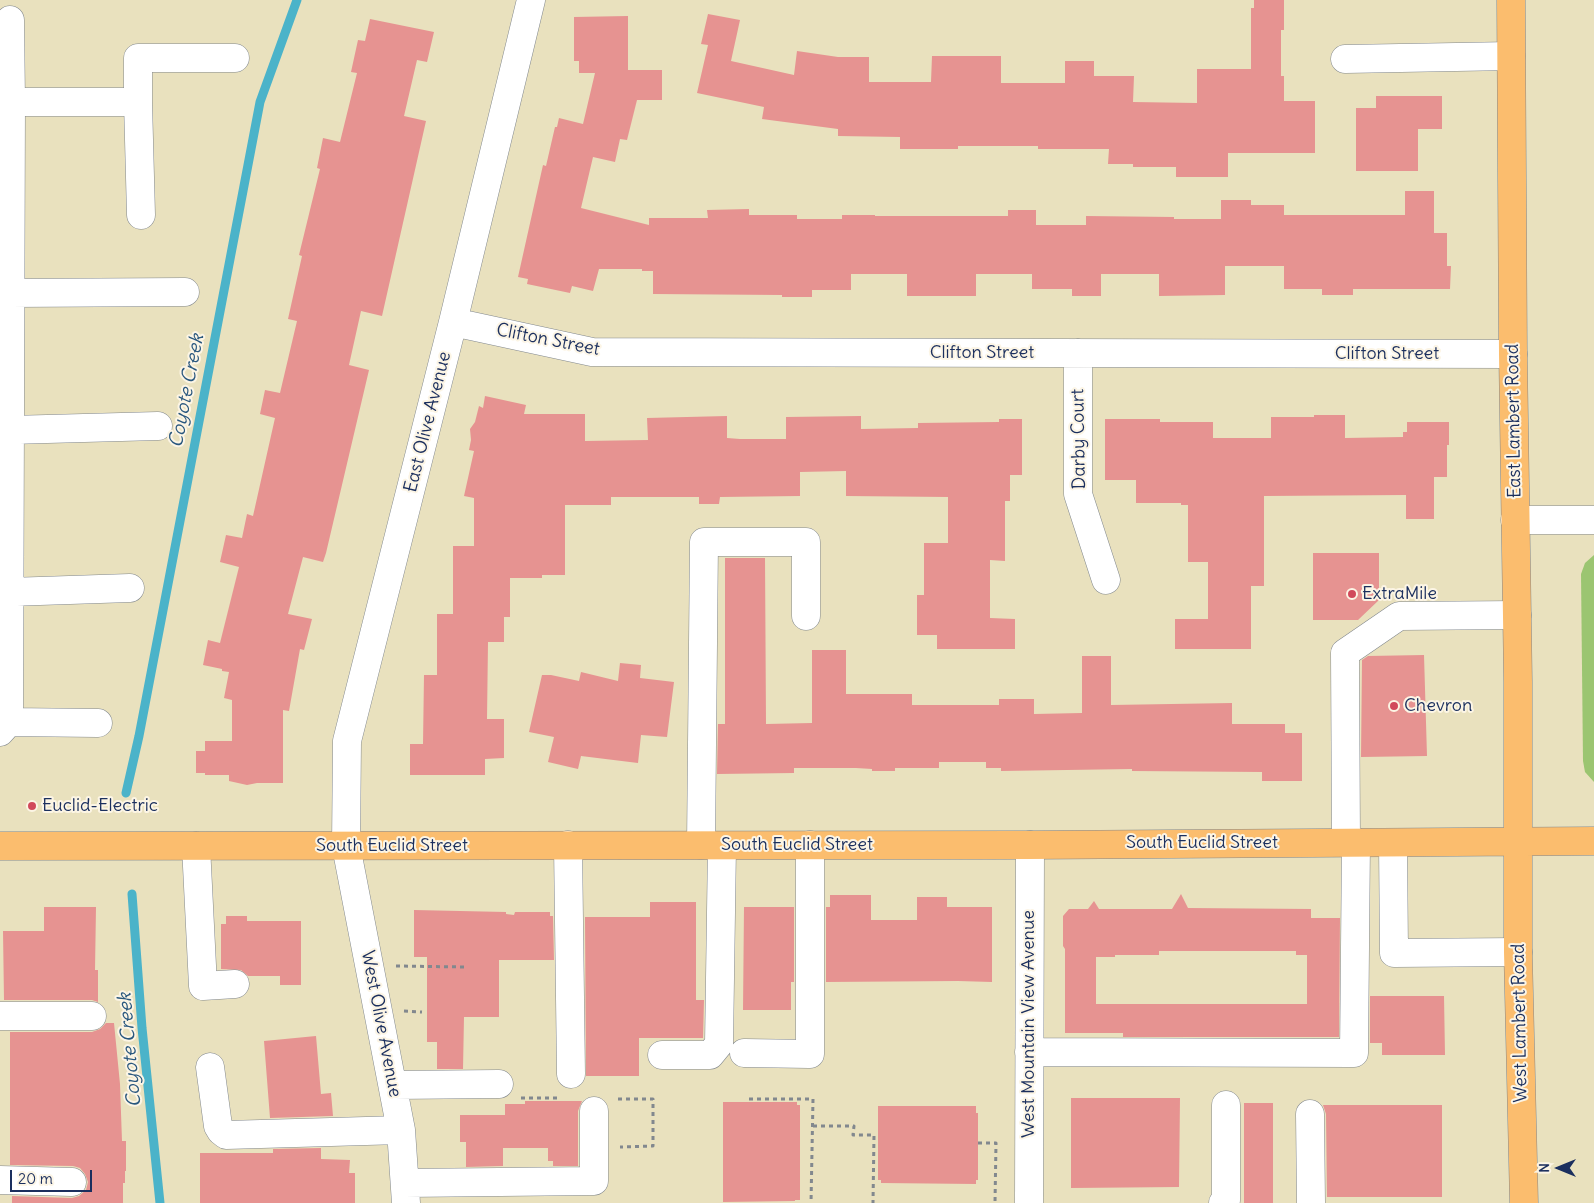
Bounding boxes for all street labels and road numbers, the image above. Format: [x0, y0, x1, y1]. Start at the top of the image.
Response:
street label: Clifton Street [495, 319, 601, 361]
street label: Clifton Street [930, 342, 1034, 364]
street label: Clifton Street [1335, 343, 1439, 365]
street label: East Lambert Road [1502, 344, 1526, 498]
street label: East Olive Avenue [400, 349, 456, 495]
street label: Darby Court [1067, 389, 1091, 489]
street label: South Euclid Street [1126, 832, 1278, 854]
street label: South Euclid Street [721, 834, 873, 856]
street label: South Euclid Street [316, 835, 468, 857]
street label: West Mountain View Avenue [1018, 910, 1040, 1138]
street label: West Lambert Road [1508, 943, 1532, 1103]
street label: West Olive Avenue [356, 949, 406, 1099]

